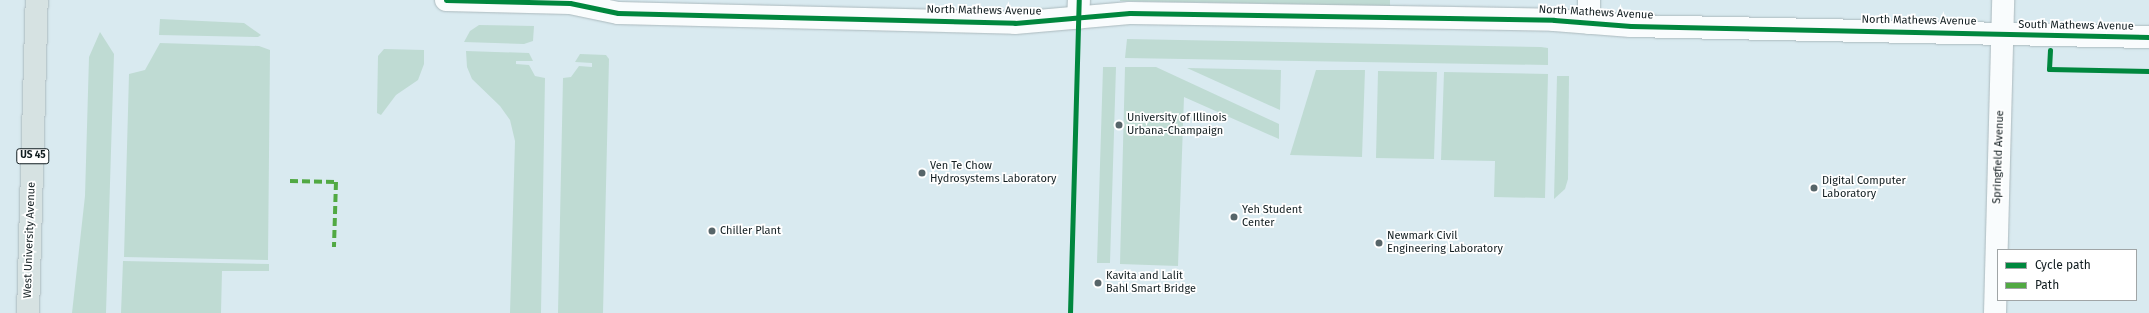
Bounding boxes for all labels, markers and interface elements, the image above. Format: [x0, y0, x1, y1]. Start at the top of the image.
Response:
street label: North Mathews Avenue [926, 3, 1042, 19]
street label: North Mathews Avenue [1538, 3, 1654, 23]
street label: North Mathews Avenue [1861, 13, 1977, 29]
street label: South Mathews Avenue [2018, 18, 2134, 34]
street label: Springfield Avenue [1991, 110, 2007, 204]
place label: University of Illinois Urbana-Champaign [1127, 112, 1227, 138]
marker: University of Illinois Urbana-Champaign [1114, 120, 1124, 130]
road number: US 45 [16, 148, 50, 164]
place label: Ven Te Chow Hydrosystems Laboratory [930, 160, 1057, 186]
marker: Ven Te Chow Hydrosystems Laboratory [917, 168, 927, 178]
place label: Digital Computer Laboratory [1822, 175, 1906, 201]
street label: West University Avenue [21, 182, 39, 298]
marker: Digital Computer Laboratory [1809, 183, 1819, 193]
place label: Yeh Student Center [1242, 204, 1302, 230]
marker: Yeh Student Center [1229, 212, 1239, 222]
place label: Chiller Plant [720, 224, 781, 238]
marker: Chiller Plant [707, 226, 717, 236]
place label: Newmark Civil Engineering Laboratory [1387, 230, 1503, 256]
marker: Newmark Civil Engineering Laboratory [1374, 238, 1384, 248]
legend [1997, 249, 2137, 301]
text: Cycle path [2035, 258, 2091, 272]
place label: Kavita and Lalit Bahl Smart Bridge [1106, 270, 1196, 296]
marker: Kavita and Lalit Bahl Smart Bridge [1093, 278, 1103, 288]
text: Path [2035, 278, 2059, 292]

